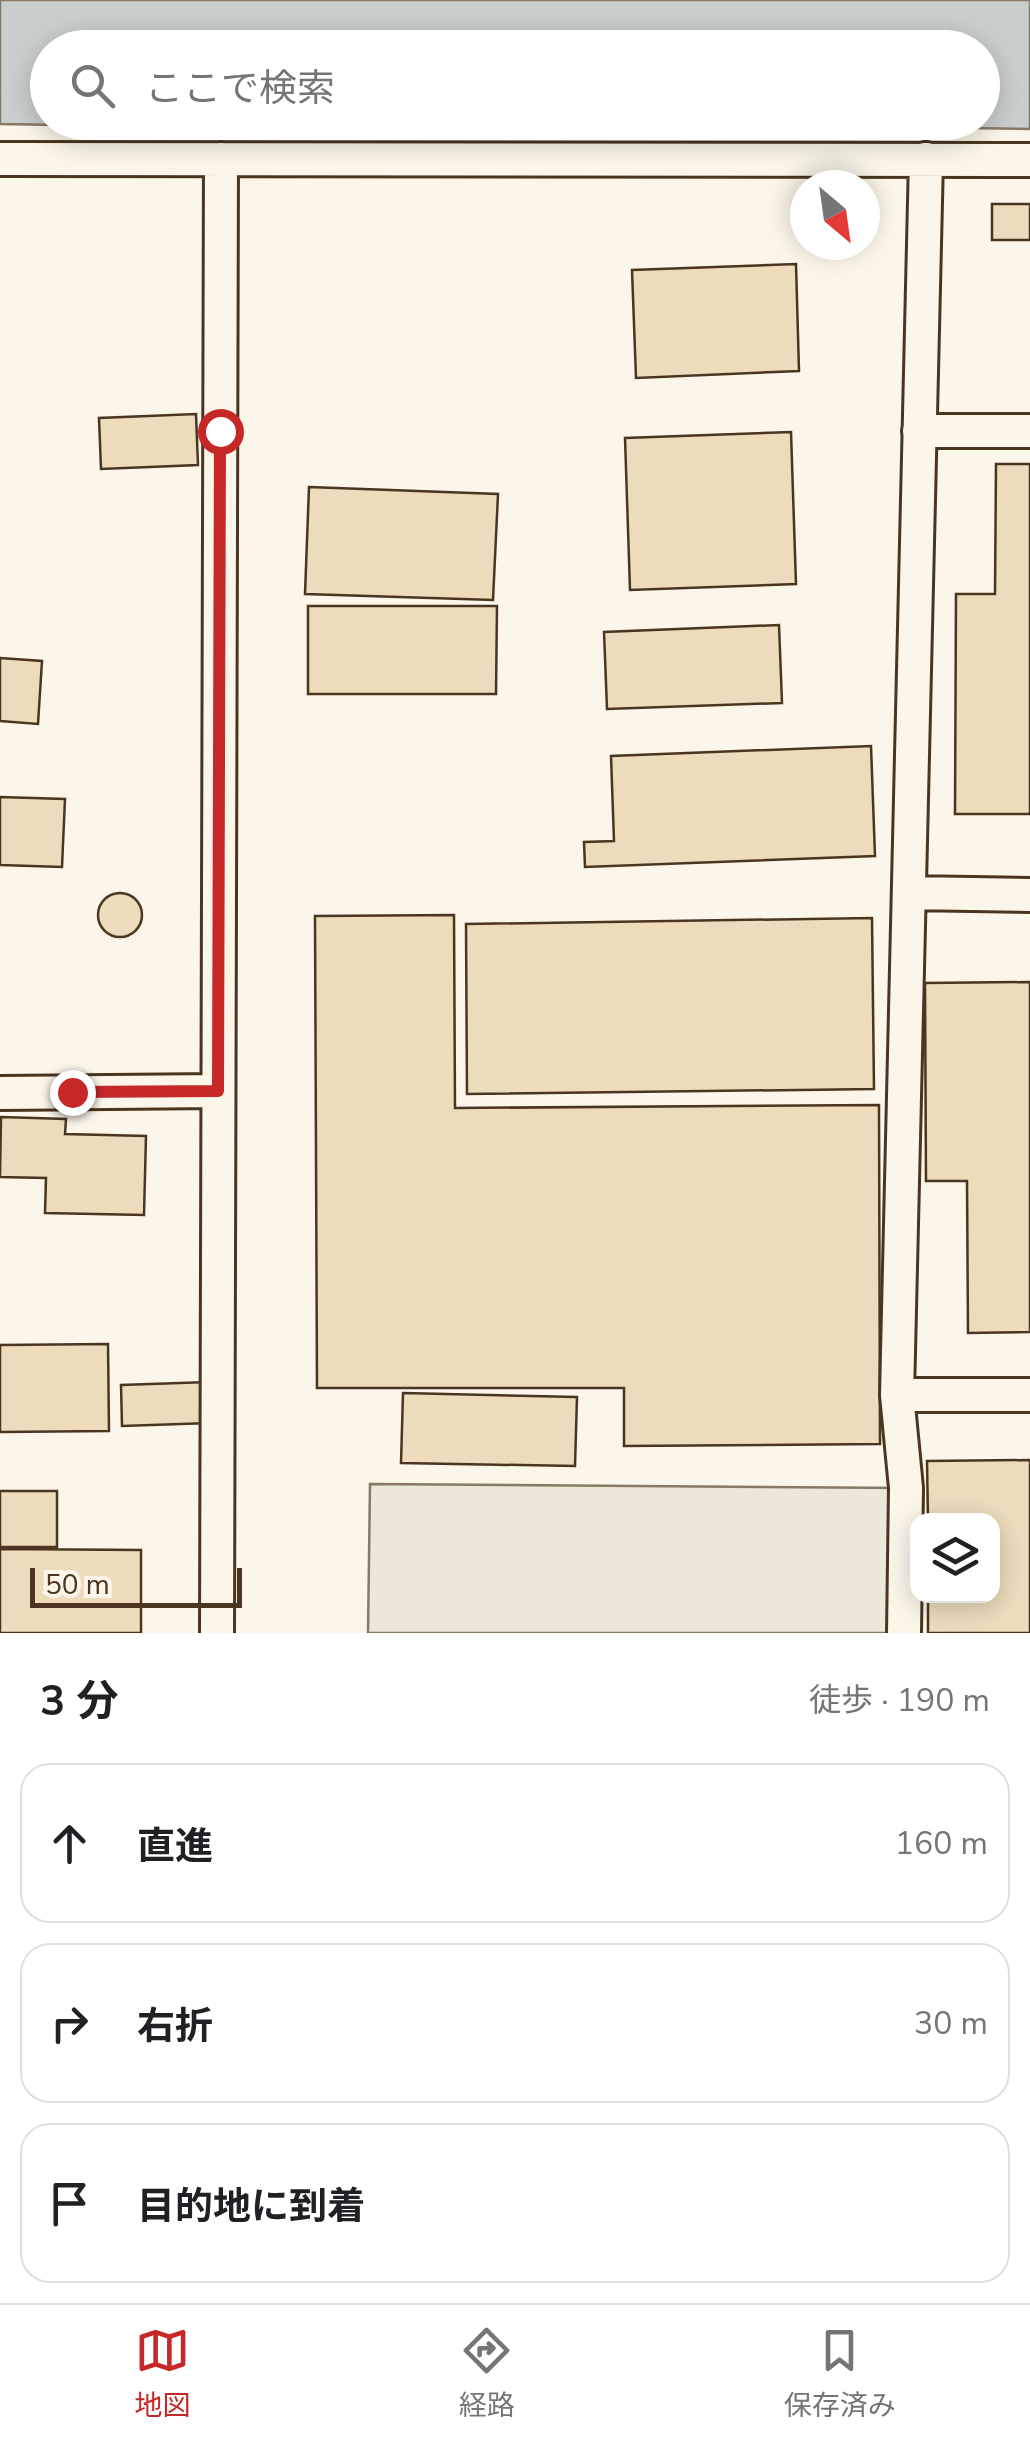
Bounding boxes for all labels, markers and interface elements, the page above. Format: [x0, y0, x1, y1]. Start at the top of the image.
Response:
search box [30, 30, 1000, 140]
icon: search [65, 58, 120, 113]
text: ここで検索 [145, 63, 335, 114]
north arrow [790, 170, 880, 260]
route start [198, 409, 244, 455]
route end [50, 1070, 96, 1116]
map controls [910, 1513, 1000, 1603]
button: layers [910, 1513, 1000, 1603]
scale bar [30, 1563, 242, 1608]
text: 50 m [45, 1566, 110, 1604]
text: 3 分 [40, 1673, 119, 1730]
text: 徒歩 · 190 m [809, 1679, 990, 1722]
icon: ahead [42, 1816, 97, 1871]
text: 直進 [137, 1821, 213, 1872]
text: 160 m [895, 1822, 988, 1865]
icon: right [42, 1996, 97, 2051]
text: 右折 [137, 2001, 213, 2052]
text: 30 m [914, 2002, 988, 2045]
icon: arrive [42, 2176, 97, 2231]
text: 目的地に到着 [137, 2181, 365, 2232]
tab: 地図 [134, 2323, 190, 2425]
tab: 経路 [459, 2323, 515, 2425]
tab: 保存済み [784, 2323, 896, 2425]

